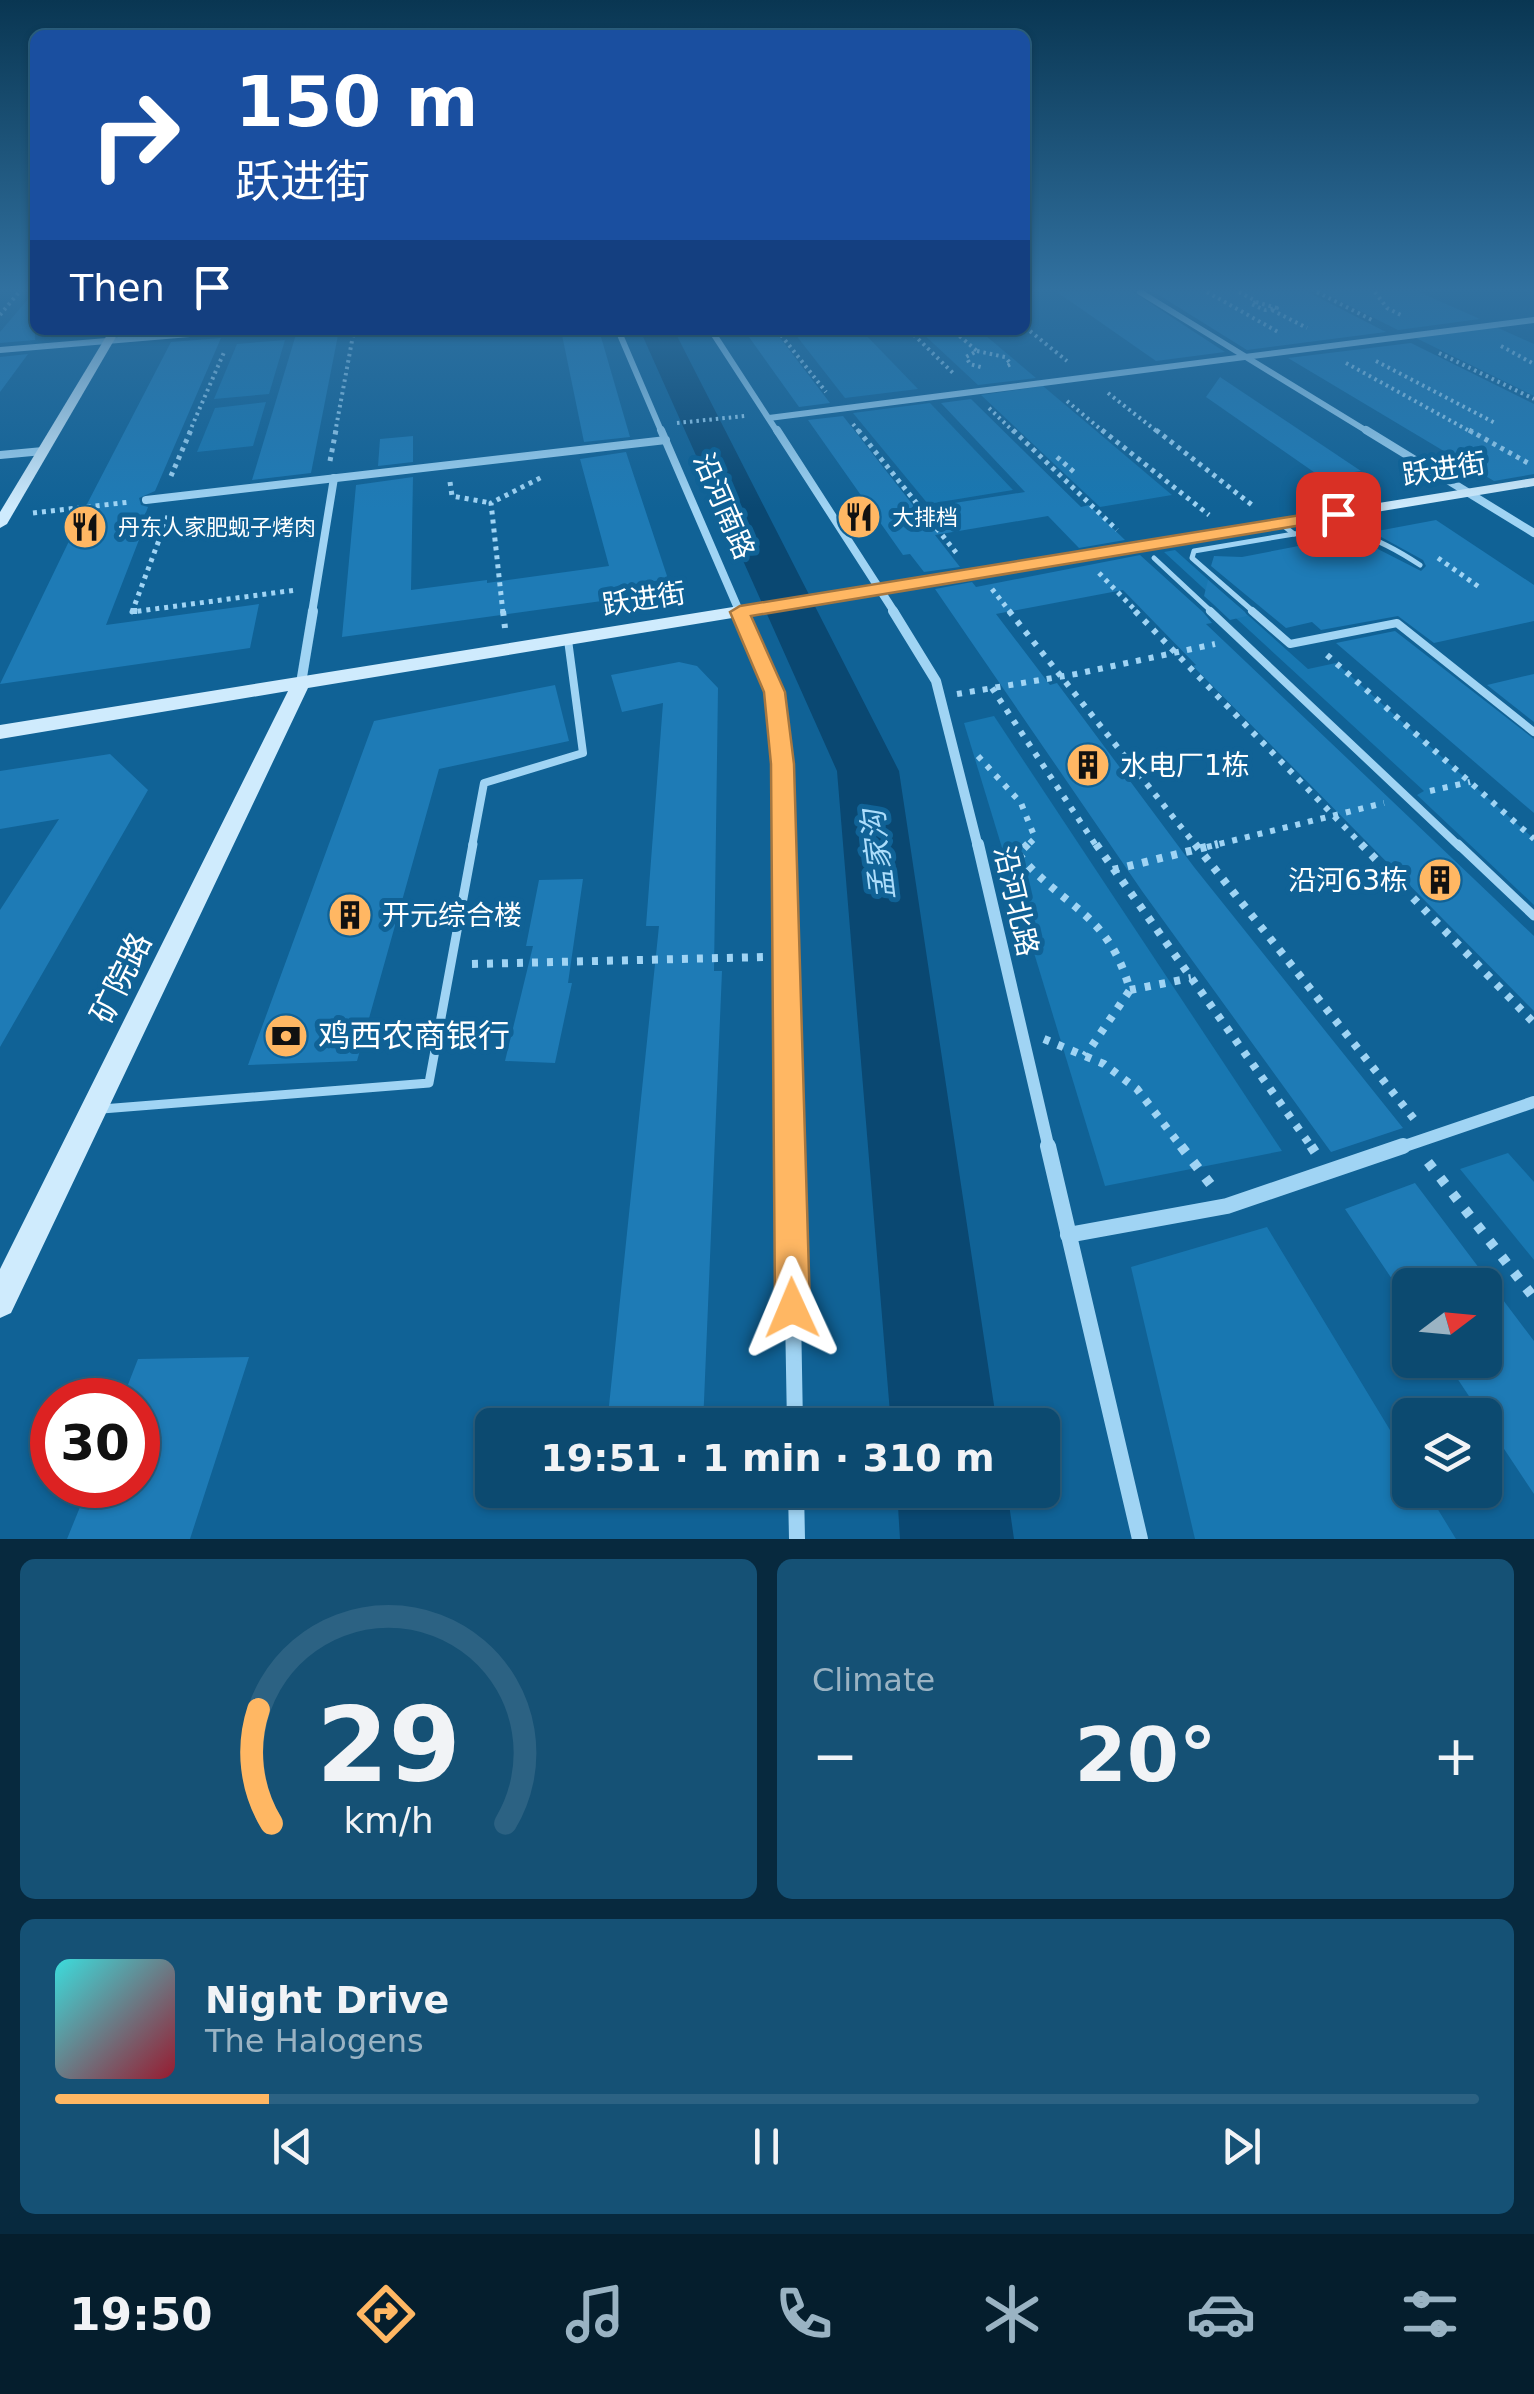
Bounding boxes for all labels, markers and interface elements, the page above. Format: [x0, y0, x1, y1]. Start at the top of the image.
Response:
text: 150 m [235, 61, 478, 143]
icon: right [70, 70, 200, 200]
text: 跃进街 [235, 155, 370, 208]
icon: arrive [185, 260, 240, 315]
text: Then [70, 266, 165, 310]
street label: 跃进街 [1400, 446, 1488, 492]
street label: 沿河南路 [687, 448, 761, 564]
pin [1296, 472, 1381, 557]
icon: arrive [1311, 487, 1366, 542]
restaurant icon: 大排档 [836, 494, 882, 540]
restaurant icon: 丹东人家肥蚬子烤肉 [62, 504, 108, 550]
place label: 大排档 [892, 505, 958, 530]
place label: 丹东人家肥蚬子烤肉 [118, 515, 316, 540]
street label: 跃进街 [600, 576, 688, 622]
building icon: 水电厂1栋 [1065, 742, 1111, 788]
place label: 水电厂1栋 [1120, 749, 1250, 782]
water label: 孟家沟 [855, 805, 901, 902]
street label: 沿河北路 [987, 843, 1045, 959]
building icon: 沿河63栋 [1417, 857, 1463, 903]
place label: 沿河63栋 [1288, 864, 1408, 897]
building icon: 开元综合楼 [327, 892, 373, 938]
place label: 开元综合楼 [382, 899, 522, 932]
street label: 矿院路 [83, 927, 159, 1029]
bank icon: 鸡西农商银行 [263, 1013, 309, 1059]
place label: 鸡西农商银行 [318, 1017, 510, 1055]
position arrow [740, 1256, 844, 1360]
north arrow [1392, 1268, 1502, 1378]
map controls [1392, 1268, 1502, 1508]
speed limit sign: 30 [30, 1378, 160, 1508]
button: layers [1392, 1398, 1502, 1508]
text: 19:51 · 1 min · 310 m [540, 1436, 995, 1480]
text: Climate [812, 1661, 935, 1699]
text: 29 [316, 1684, 461, 1806]
text: 20° [1075, 1711, 1216, 1799]
text: − [812, 1724, 858, 1788]
text: + [1433, 1724, 1479, 1788]
text: km/h [343, 1800, 434, 1841]
text: Night Drive [205, 1978, 449, 2022]
text: The Halogens [205, 2022, 424, 2060]
icon: previous [265, 2119, 320, 2174]
icon: pause [739, 2119, 794, 2174]
icon: next [1214, 2119, 1269, 2174]
icon: directions [351, 2279, 421, 2349]
icon: music [560, 2279, 630, 2349]
icon: phone [769, 2279, 839, 2349]
icon: climate [977, 2279, 1047, 2349]
icon: car [1186, 2279, 1256, 2349]
icon: filters [1395, 2279, 1465, 2349]
text: 19:50 [69, 2288, 213, 2341]

